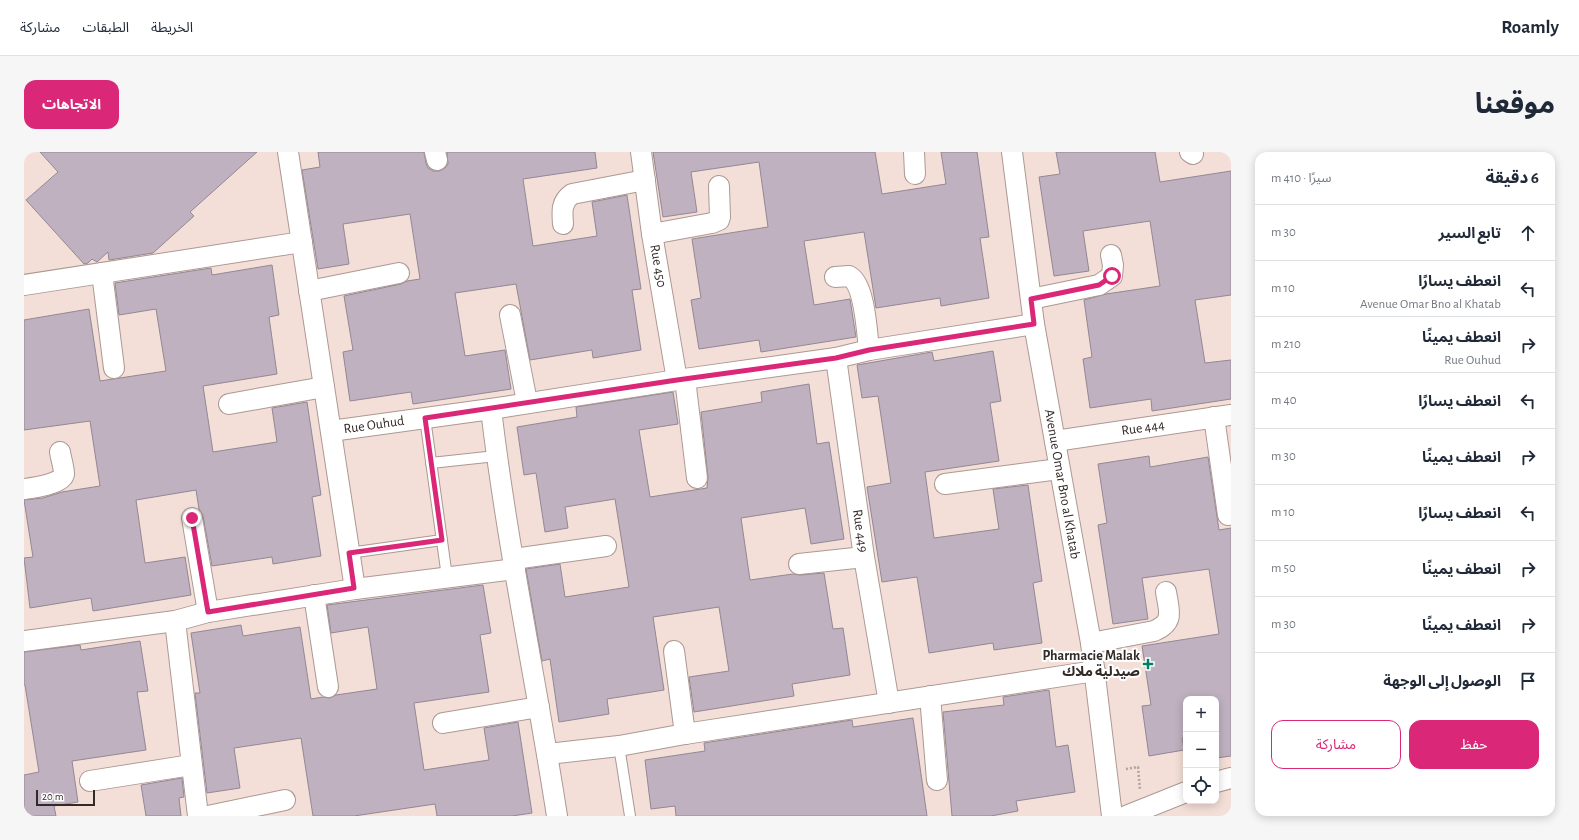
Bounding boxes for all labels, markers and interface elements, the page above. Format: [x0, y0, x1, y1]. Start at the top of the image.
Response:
text: Roamly [1501, 18, 1559, 37]
text: مشاركة [20, 21, 60, 35]
text: الطبقات [82, 21, 129, 35]
text: الخريطة [151, 21, 193, 35]
button: الاتجاهات [24, 80, 119, 129]
text: موقعنا [1475, 91, 1555, 119]
text: 6 دقيقة [1485, 169, 1539, 186]
text: سيرًا · 410 m [1271, 172, 1331, 185]
icon: ahead [1517, 222, 1539, 244]
text: 30 m [1271, 226, 1296, 239]
text: تابع السير [1439, 226, 1501, 241]
street label: Rue 450 [647, 243, 669, 289]
route start [1103, 267, 1121, 285]
text: انعطف يسارًا [1418, 274, 1501, 289]
icon: left [1517, 278, 1539, 300]
text: 10 m [1271, 282, 1295, 295]
text: Avenue Omar Bno al Khatab [1360, 298, 1501, 311]
text: انعطف يمينًا [1422, 330, 1501, 345]
icon: right [1517, 334, 1539, 356]
text: 210 m [1271, 338, 1301, 351]
text: Rue Ouhud [1444, 354, 1501, 367]
icon: left [1517, 390, 1539, 412]
text: 40 m [1271, 394, 1297, 407]
text: انعطف يسارًا [1418, 394, 1501, 409]
street label: Avenue Omar Bno al Khatab [1042, 408, 1082, 560]
street label: Rue Ouhud [343, 414, 405, 436]
street label: Rue 444 [1120, 418, 1166, 438]
icon: right [1517, 446, 1539, 468]
text: 30 m [1271, 450, 1296, 463]
text: انعطف يمينًا [1422, 450, 1501, 465]
icon: left [1517, 502, 1539, 524]
text: 10 m [1271, 506, 1295, 519]
text: انعطف يسارًا [1418, 506, 1501, 521]
route end [183, 509, 201, 527]
street label: Rue 449 [850, 509, 870, 553]
icon: right [1517, 558, 1539, 580]
text: 50 m [1271, 562, 1296, 575]
text: انعطف يمينًا [1422, 562, 1501, 577]
icon: right [1517, 614, 1539, 636]
text: 30 m [1271, 618, 1296, 631]
text: انعطف يمينًا [1422, 618, 1501, 633]
place label: Pharmacie Malak صيدلية ملاك [1042, 649, 1140, 679]
marker: Pharmacie Malak صيدلية ملاك [1143, 659, 1153, 669]
icon: arrive [1517, 670, 1539, 692]
text: الوصول إلى الوجهة [1383, 674, 1501, 689]
map controls [1183, 696, 1219, 804]
button: + [1183, 696, 1219, 732]
button: مشاركة [1271, 720, 1401, 769]
button: حفظ [1409, 720, 1539, 769]
button: − [1183, 732, 1219, 768]
button: locate [1183, 768, 1219, 804]
scale bar [36, 788, 95, 807]
text: 20 m [42, 791, 63, 802]

